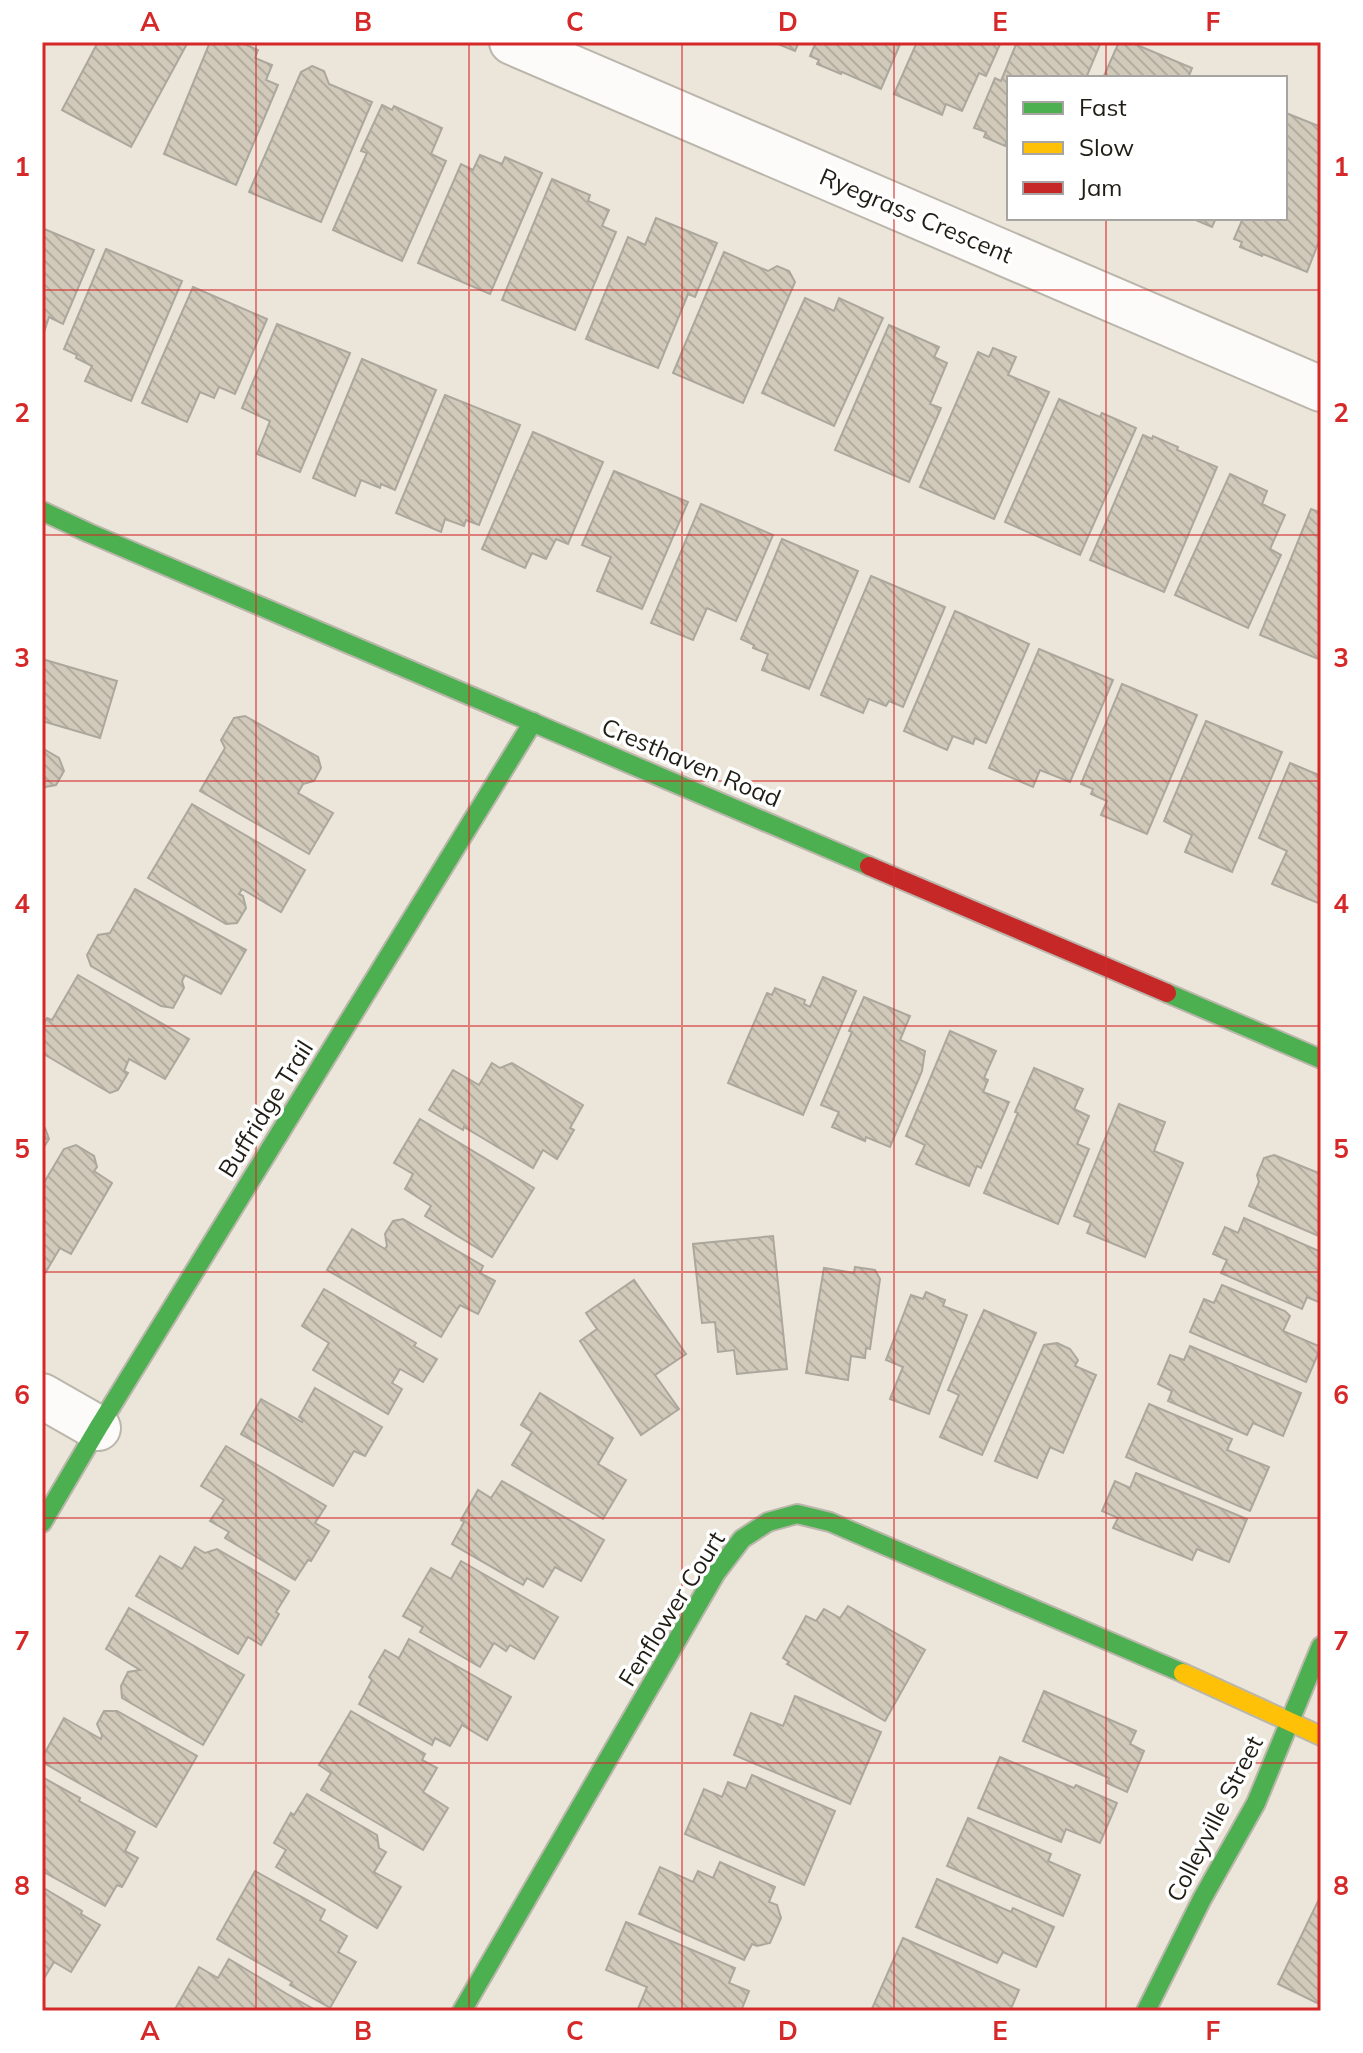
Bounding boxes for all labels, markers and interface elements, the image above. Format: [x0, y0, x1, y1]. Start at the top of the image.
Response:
text: A [140, 5, 160, 38]
text: B [354, 5, 372, 38]
text: C [566, 5, 584, 38]
text: D [778, 5, 798, 38]
text: E [992, 5, 1008, 38]
text: F [1206, 5, 1221, 38]
legend [1007, 76, 1287, 220]
text: Fast [1079, 92, 1127, 122]
text: Slow [1079, 132, 1134, 162]
text: 1 [14, 150, 30, 183]
text: 1 [1333, 150, 1349, 183]
street label: Ryegrass Crescent [815, 161, 1017, 269]
text: Jam [1079, 172, 1122, 202]
text: 2 [14, 396, 30, 429]
text: 2 [1333, 396, 1349, 429]
text: 3 [14, 641, 30, 674]
text: 3 [1333, 641, 1349, 674]
street label: Cresthaven Road [597, 711, 785, 813]
text: 4 [14, 887, 30, 920]
text: 4 [1333, 887, 1349, 920]
street label: Buffridge Trail [211, 1034, 319, 1182]
text: 5 [14, 1132, 30, 1165]
text: 5 [1333, 1132, 1349, 1165]
text: 6 [14, 1378, 30, 1411]
text: 6 [1333, 1378, 1349, 1411]
street label: Fenflower Court [612, 1525, 731, 1692]
text: 7 [14, 1624, 30, 1657]
text: 7 [1333, 1624, 1349, 1657]
street label: Colleyville Street [1159, 1731, 1269, 1907]
text: 8 [14, 1869, 30, 1902]
text: 8 [1333, 1869, 1349, 1902]
text: A [140, 2014, 160, 2047]
text: B [354, 2014, 372, 2047]
text: C [566, 2014, 584, 2047]
text: D [778, 2014, 798, 2047]
text: E [992, 2014, 1008, 2047]
text: F [1206, 2014, 1221, 2047]

